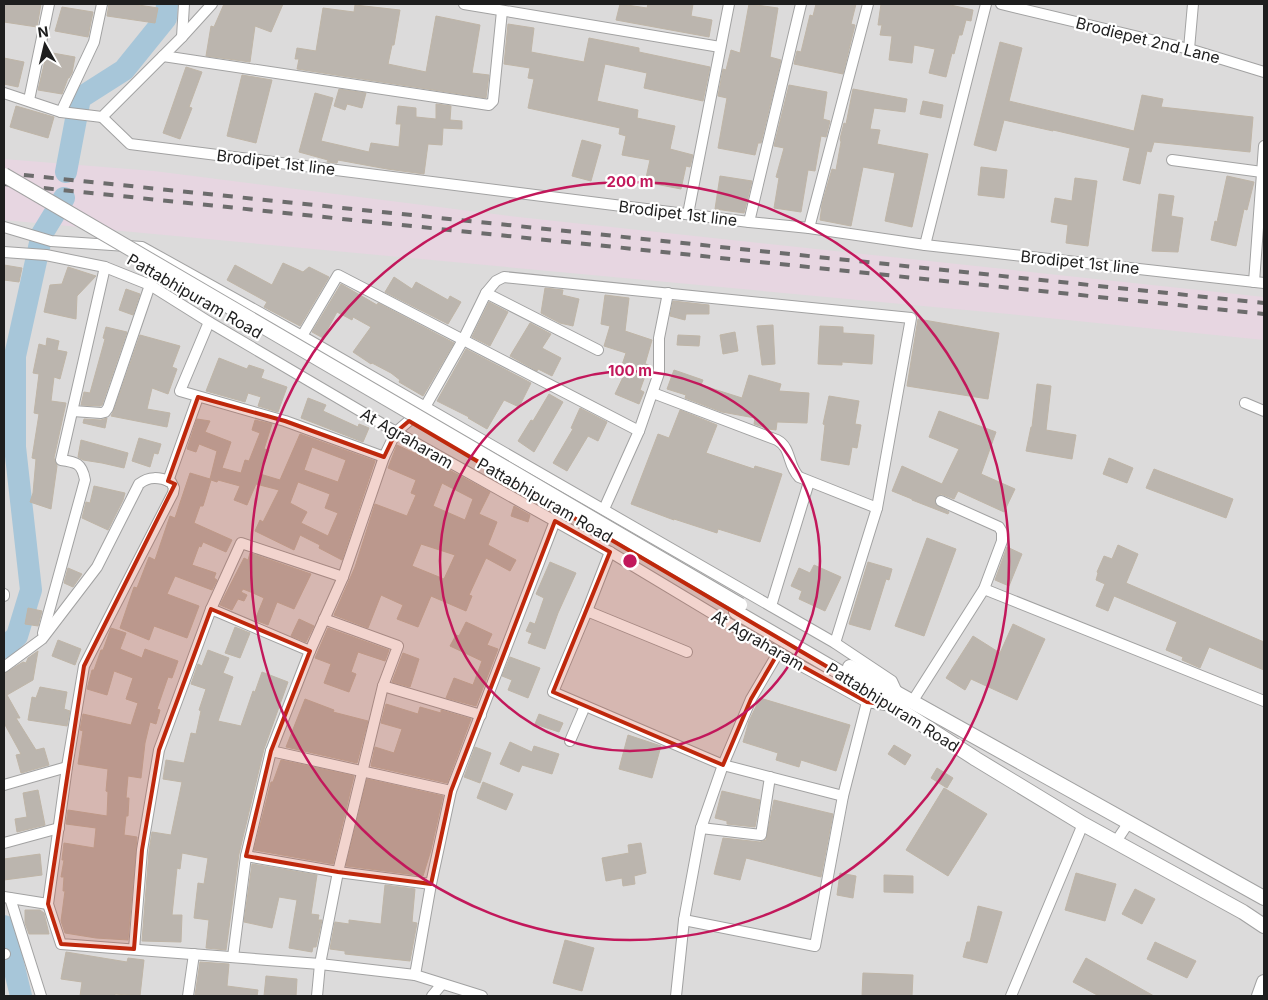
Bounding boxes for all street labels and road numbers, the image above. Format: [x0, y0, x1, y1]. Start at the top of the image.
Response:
street label: Brodiepet 2nd Lane [1074, 12, 1222, 68]
street label: Brodipet 1st line [215, 145, 337, 179]
street label: Brodipet 1st line [617, 196, 739, 230]
street label: Brodipet 1st line [1019, 246, 1141, 278]
street label: Pattabhipuram Road [124, 249, 266, 343]
street label: At Agraharam [357, 403, 457, 473]
street label: Pattabhipuram Road [474, 453, 616, 547]
street label: At Agraharam [708, 605, 808, 675]
street label: Pattabhipuram Road [823, 658, 963, 756]

